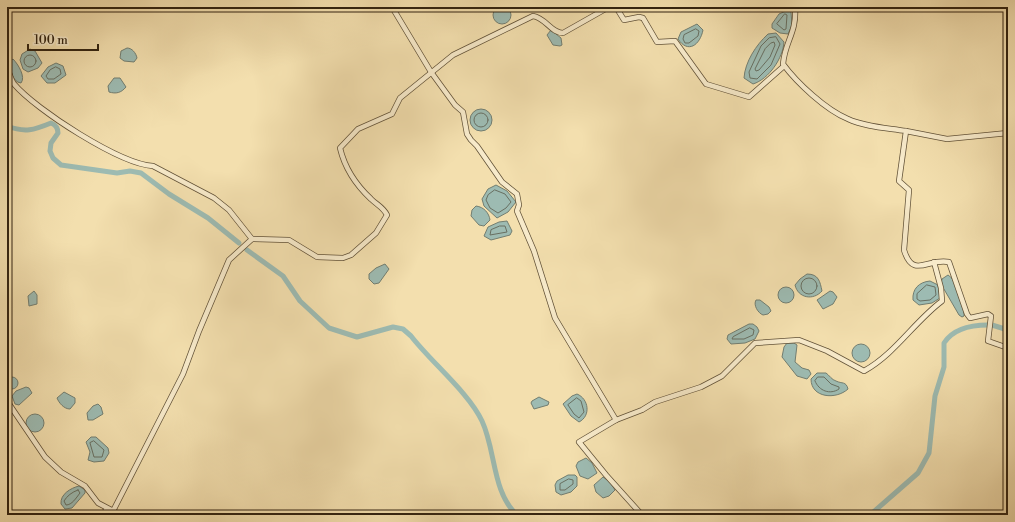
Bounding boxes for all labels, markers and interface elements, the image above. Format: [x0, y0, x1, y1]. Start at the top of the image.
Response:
scale bar [28, 26, 98, 52]
text: 100 m [34, 33, 68, 48]

